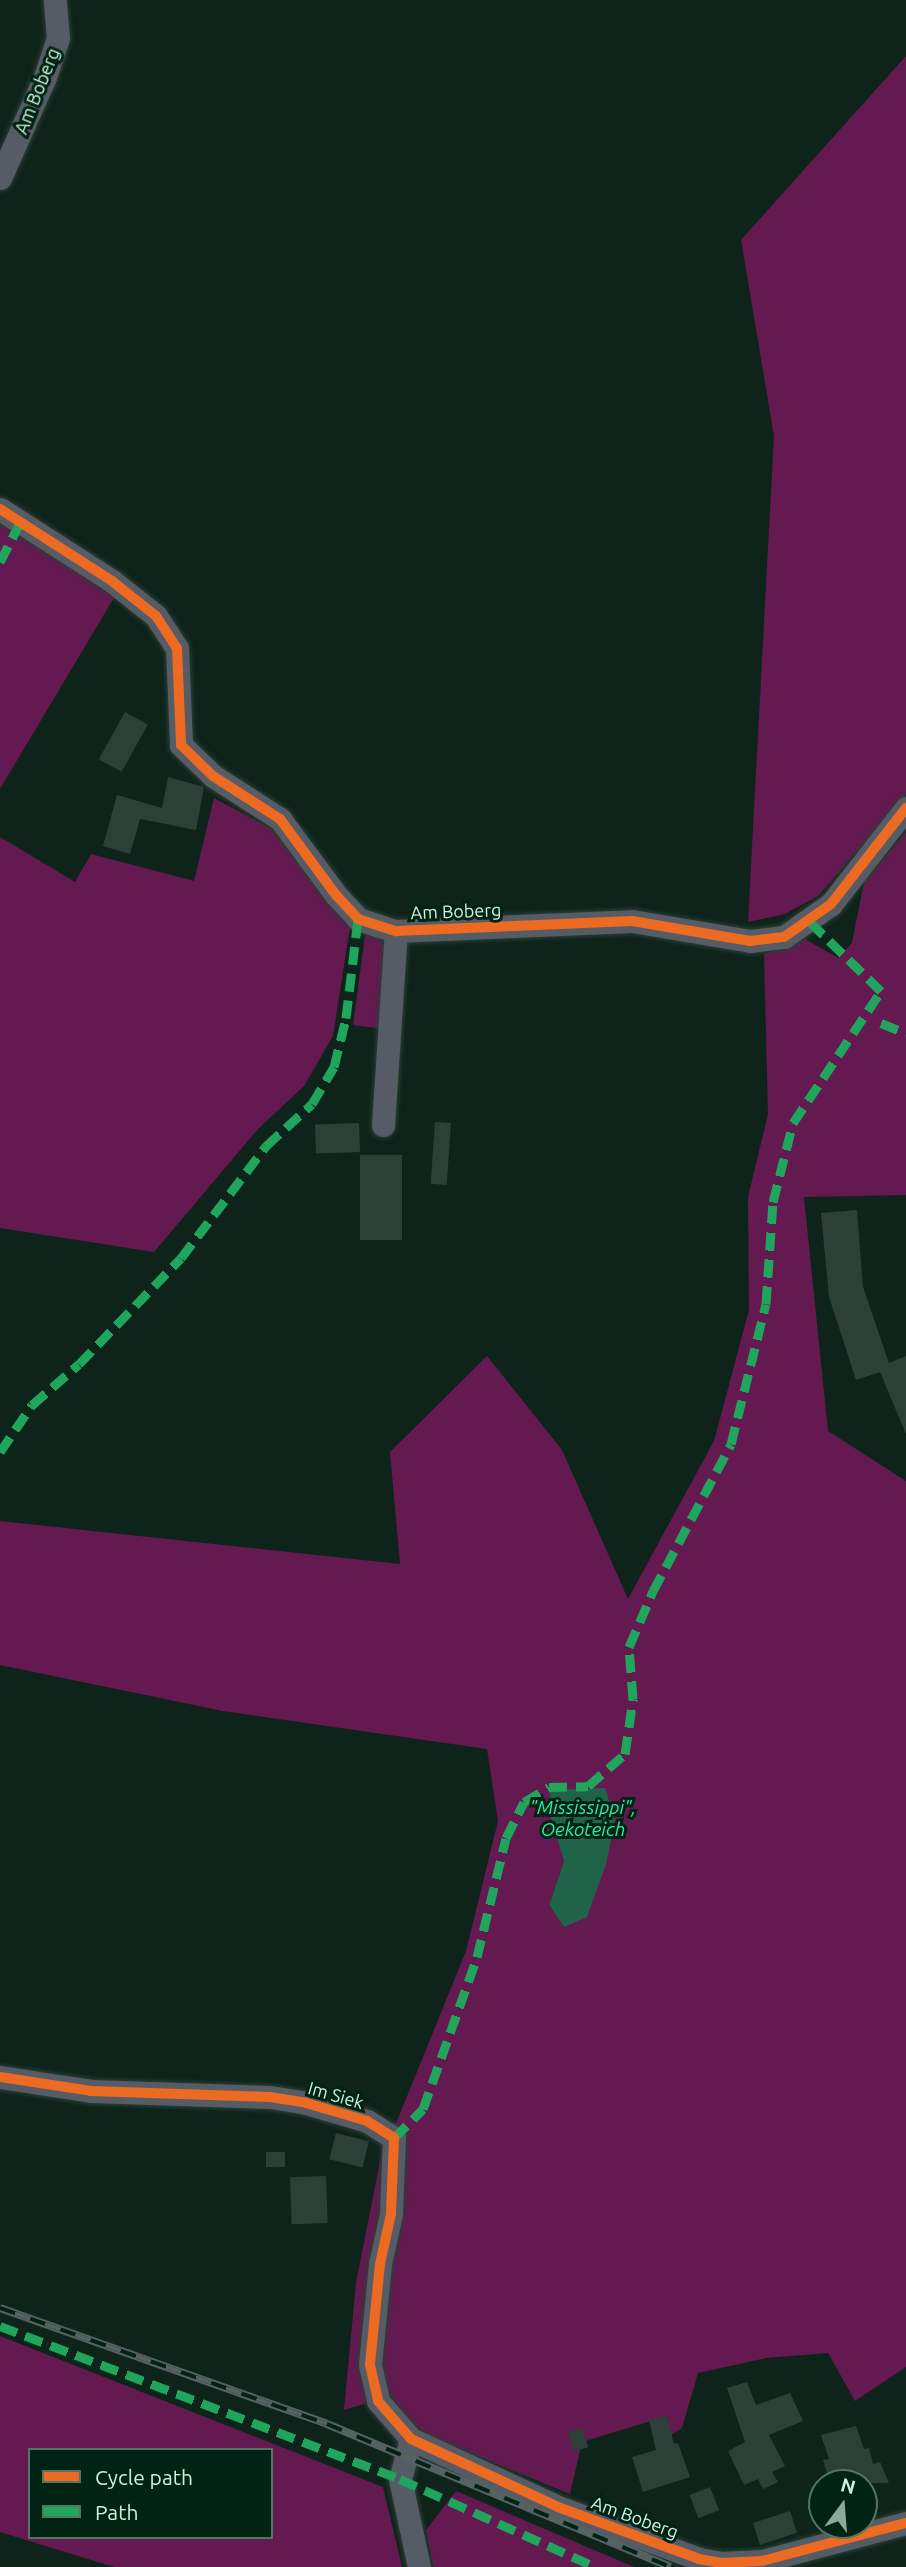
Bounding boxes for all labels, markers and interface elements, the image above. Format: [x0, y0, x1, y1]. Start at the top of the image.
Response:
street label: Am Boberg [10, 45, 64, 137]
street label: Am Boberg [410, 899, 502, 923]
water label: "Mississippi", Oekoteich [530, 1797, 636, 1841]
street label: Im Siek [306, 2077, 366, 2113]
legend [28, 2448, 273, 2539]
text: Cycle path [95, 2465, 193, 2489]
north arrow [808, 2469, 878, 2539]
text: N [838, 2473, 858, 2498]
street label: Am Boberg [589, 2491, 681, 2543]
text: Path [95, 2500, 138, 2524]

